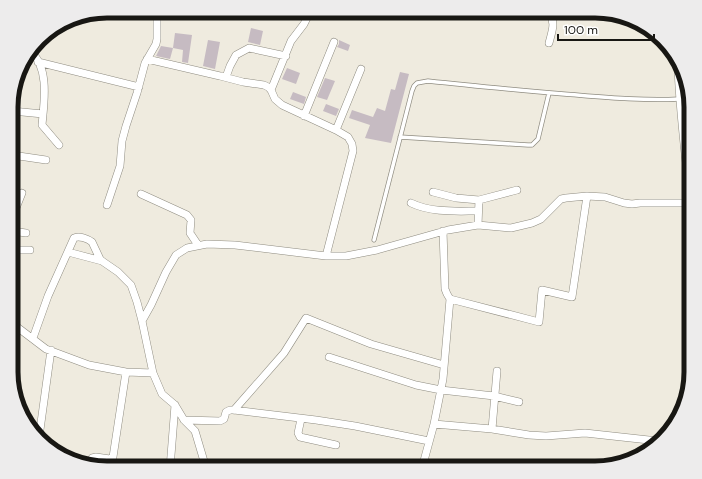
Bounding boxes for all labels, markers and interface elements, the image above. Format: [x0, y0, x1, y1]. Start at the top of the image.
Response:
scale bar [558, 16, 654, 42]
text: 100 m [564, 22, 598, 38]

